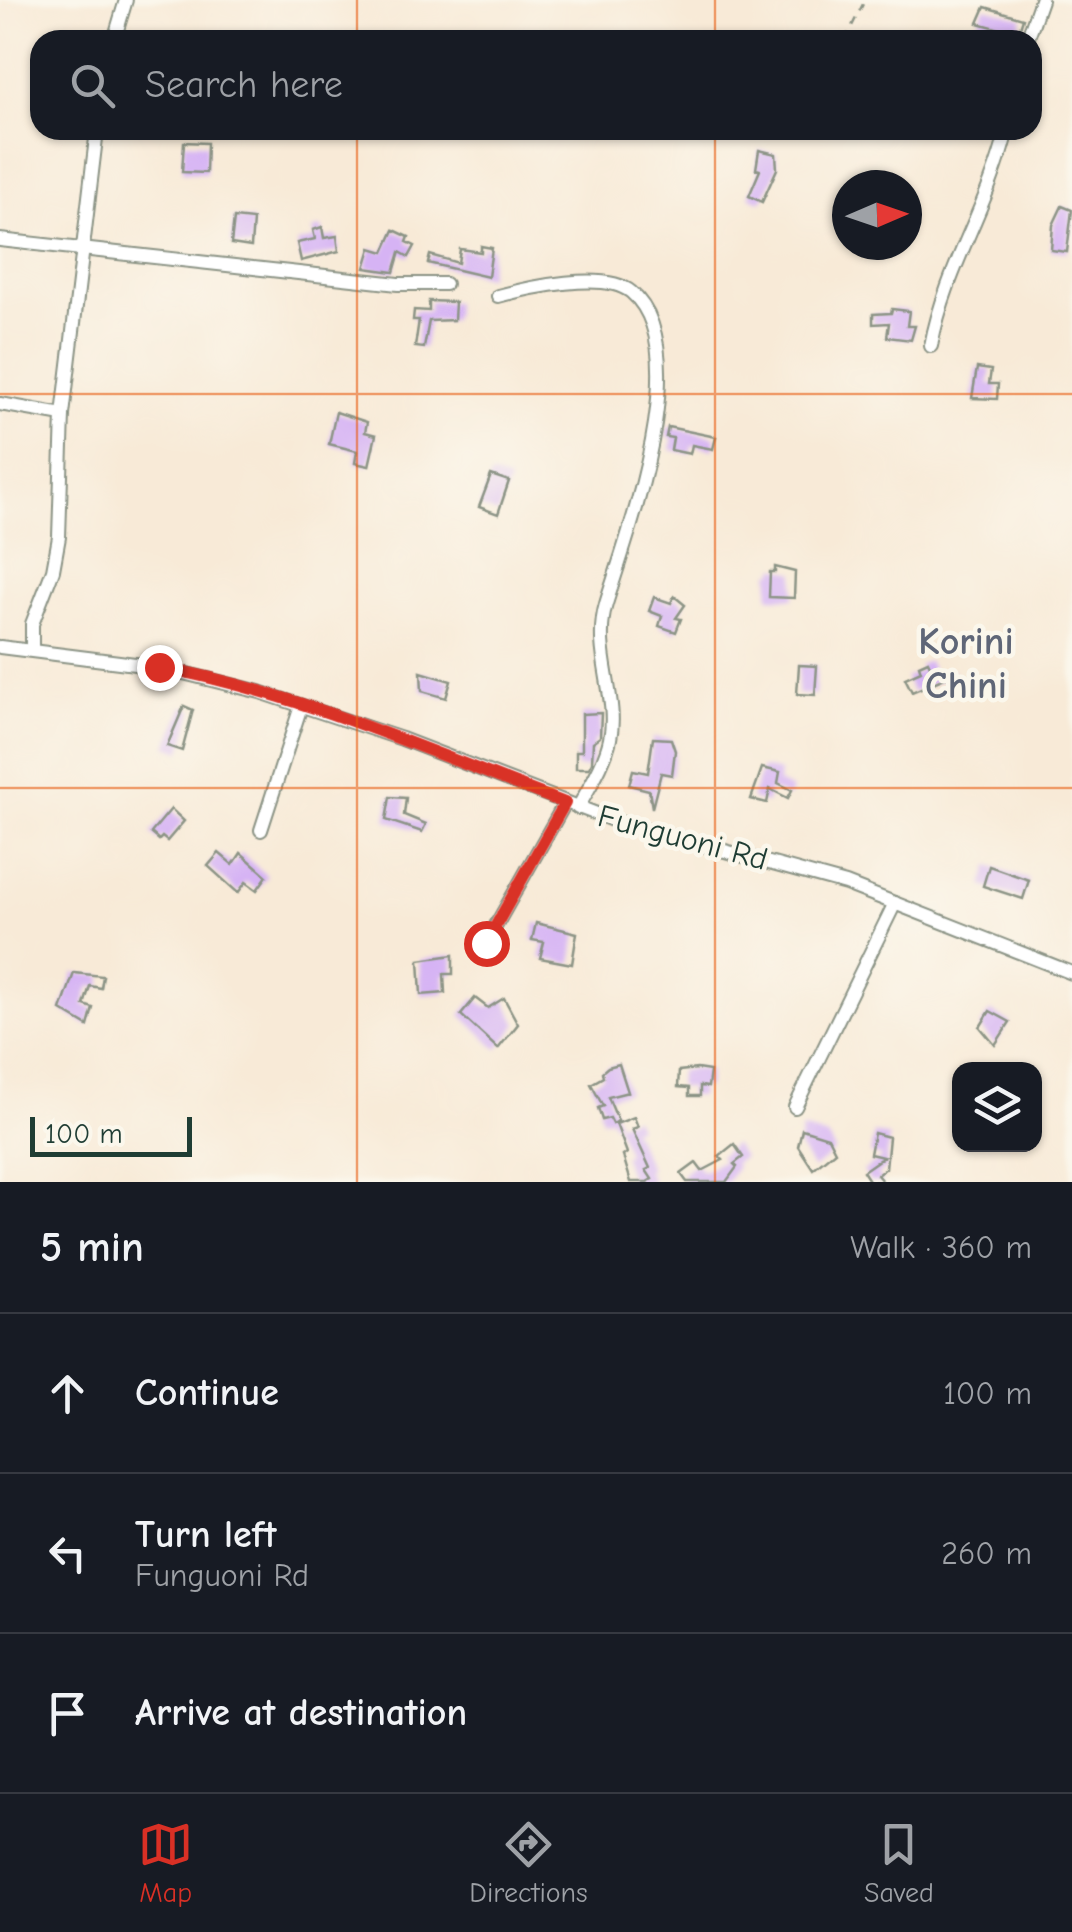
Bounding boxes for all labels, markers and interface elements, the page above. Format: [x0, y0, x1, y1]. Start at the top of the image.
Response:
search box [30, 30, 1042, 140]
icon: search [65, 58, 120, 113]
text: Search here [145, 63, 343, 107]
north arrow [832, 170, 922, 260]
district label: Korini Chini [918, 620, 1014, 708]
route end [137, 645, 183, 691]
street label: Funguoni Rd [594, 797, 772, 878]
route start [464, 921, 510, 967]
map controls [952, 1062, 1042, 1152]
button: layers [952, 1062, 1042, 1152]
scale bar [30, 1112, 192, 1156]
text: 100 m [45, 1118, 123, 1150]
text: 5 min [40, 1223, 144, 1272]
text: Walk · 360 m [850, 1229, 1032, 1266]
icon: ahead [40, 1366, 95, 1421]
text: Continue [135, 1371, 279, 1415]
text: 100 m [943, 1375, 1032, 1412]
text: Turn left [135, 1513, 276, 1557]
icon: left [40, 1526, 95, 1581]
text: 260 m [941, 1535, 1032, 1572]
text: Funguoni Rd [135, 1557, 309, 1594]
icon: arrive [40, 1686, 95, 1741]
text: Arrive at destination [135, 1691, 467, 1735]
tab: Map [138, 1817, 193, 1909]
tab: Directions [469, 1817, 588, 1909]
tab: Saved [864, 1817, 934, 1909]

